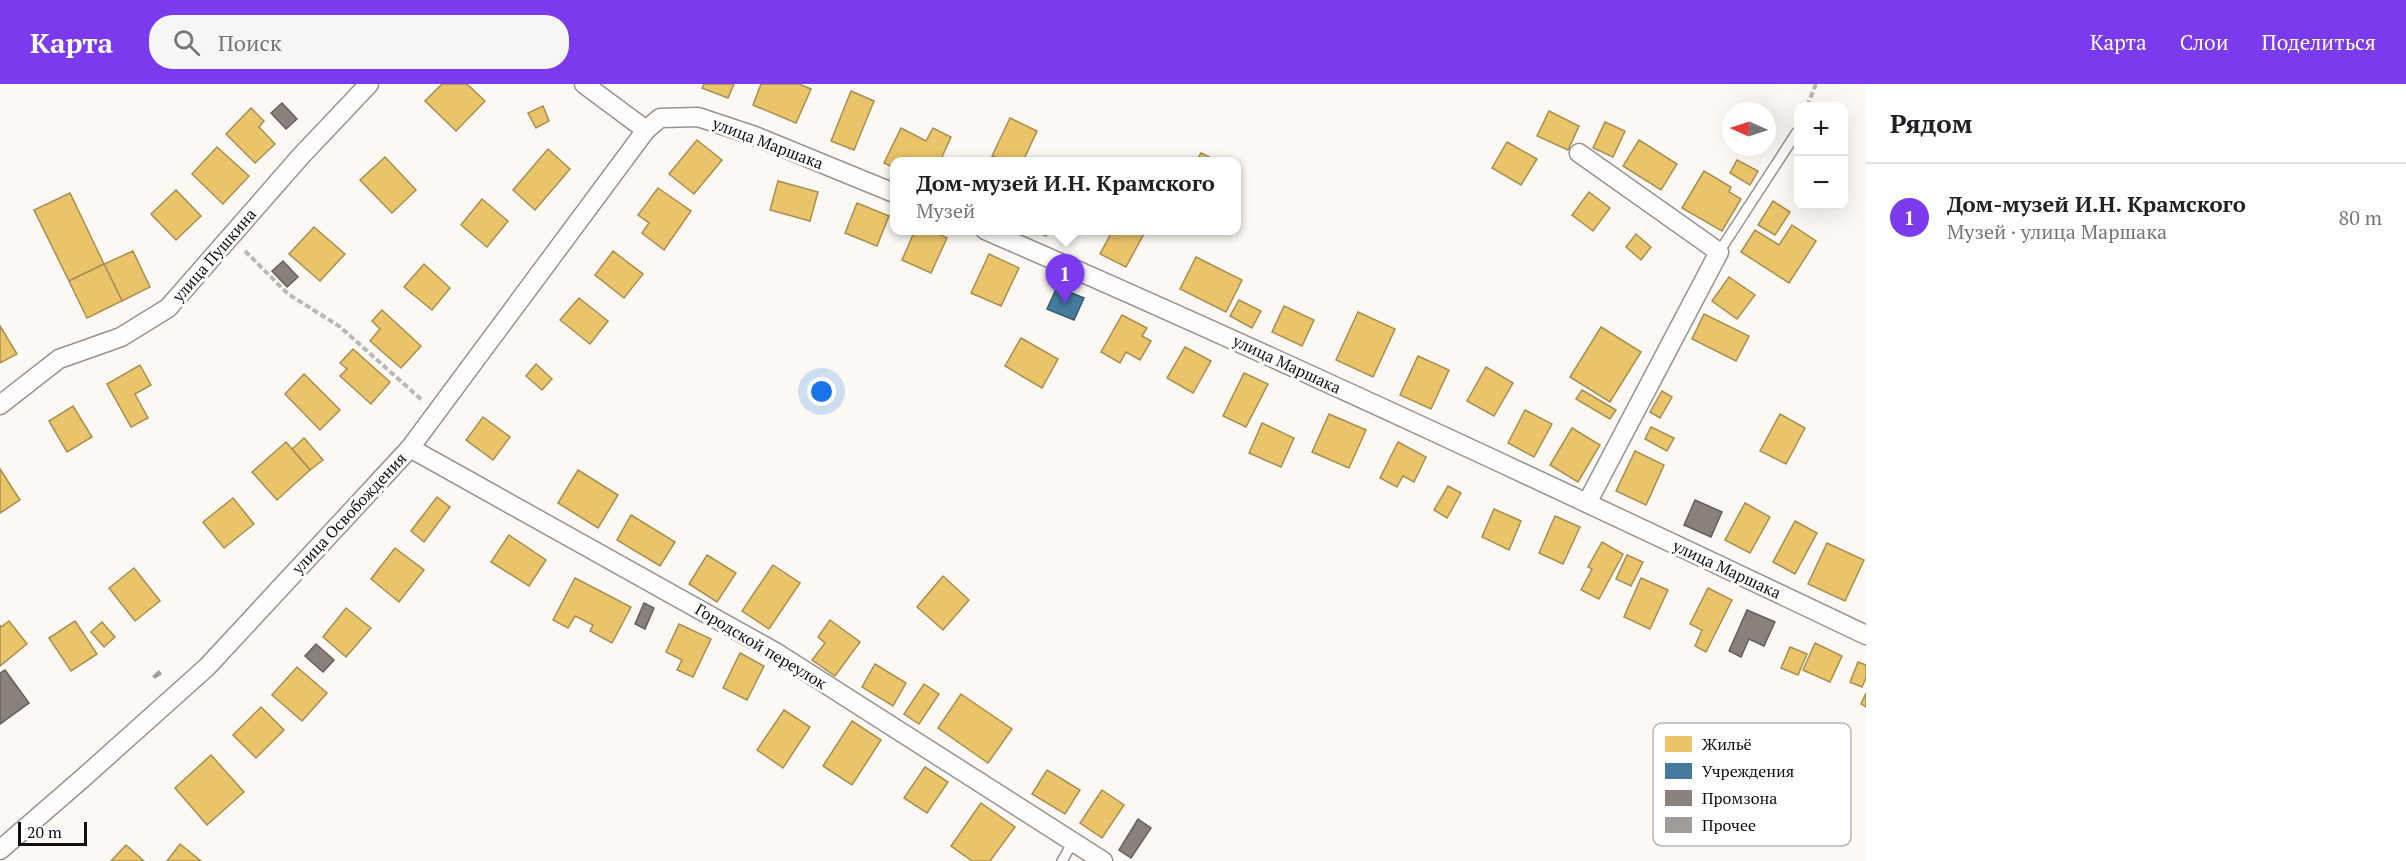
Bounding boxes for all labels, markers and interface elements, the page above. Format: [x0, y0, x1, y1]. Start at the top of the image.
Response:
search box [149, 15, 569, 69]
text: Карта [30, 24, 113, 61]
icon: search [170, 26, 203, 59]
text: Поиск [218, 28, 282, 57]
text: Карта [2090, 28, 2147, 56]
text: Слои [2180, 28, 2229, 56]
text: Поделиться [2262, 28, 2376, 56]
north arrow [1722, 102, 1776, 156]
map controls [1794, 102, 1848, 210]
button: + [1794, 102, 1848, 156]
text: Рядом [1890, 106, 1973, 140]
street label: улица Маршака [708, 111, 827, 174]
button: − [1794, 156, 1848, 210]
popup [890, 157, 1241, 235]
text: Дом-музей И.Н. Крамского [916, 168, 1215, 197]
text: Дом-музей И.Н. Крамского [1947, 189, 2246, 218]
text: Музей [916, 197, 975, 224]
street label: улица Пушкина [167, 204, 261, 307]
text: 1 [1904, 204, 1915, 231]
text: 80 m [2339, 204, 2382, 231]
text: Музей · улица Маршака [1947, 218, 2167, 245]
pin: 1 [1046, 254, 1084, 304]
street label: улица Маршака [1228, 329, 1345, 399]
your location [807, 377, 836, 406]
street label: улица Освобождения [286, 447, 411, 579]
street label: улица Маршака [1668, 534, 1785, 604]
street label: Городской переулок [691, 598, 831, 694]
legend [1653, 723, 1851, 846]
text: Жильё [1702, 733, 1752, 755]
text: Учреждения [1702, 760, 1794, 782]
text: Промзона [1702, 787, 1777, 809]
text: Прочее [1702, 814, 1756, 836]
scale bar [18, 819, 87, 846]
text: 20 m [27, 821, 62, 843]

